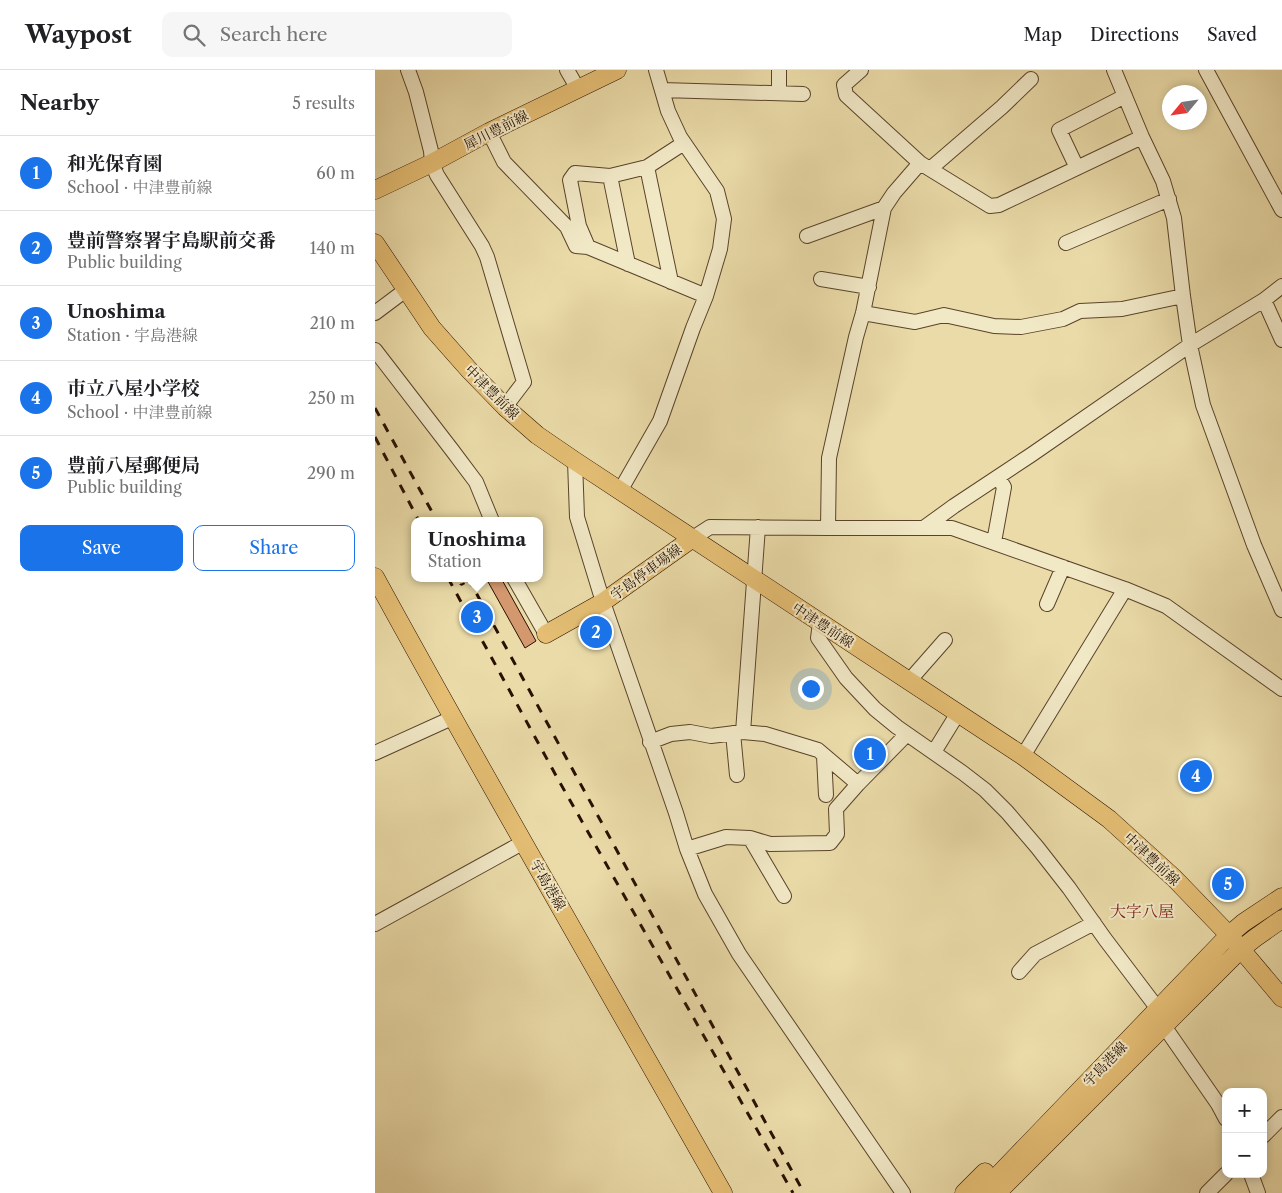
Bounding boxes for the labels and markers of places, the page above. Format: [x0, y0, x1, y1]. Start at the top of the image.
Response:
pin: 3 [461, 598, 493, 636]
pin: 2 [580, 613, 612, 651]
pin: 1 [854, 735, 886, 773]
pin: 4 [1180, 757, 1212, 795]
pin: 5 [1212, 865, 1244, 903]

